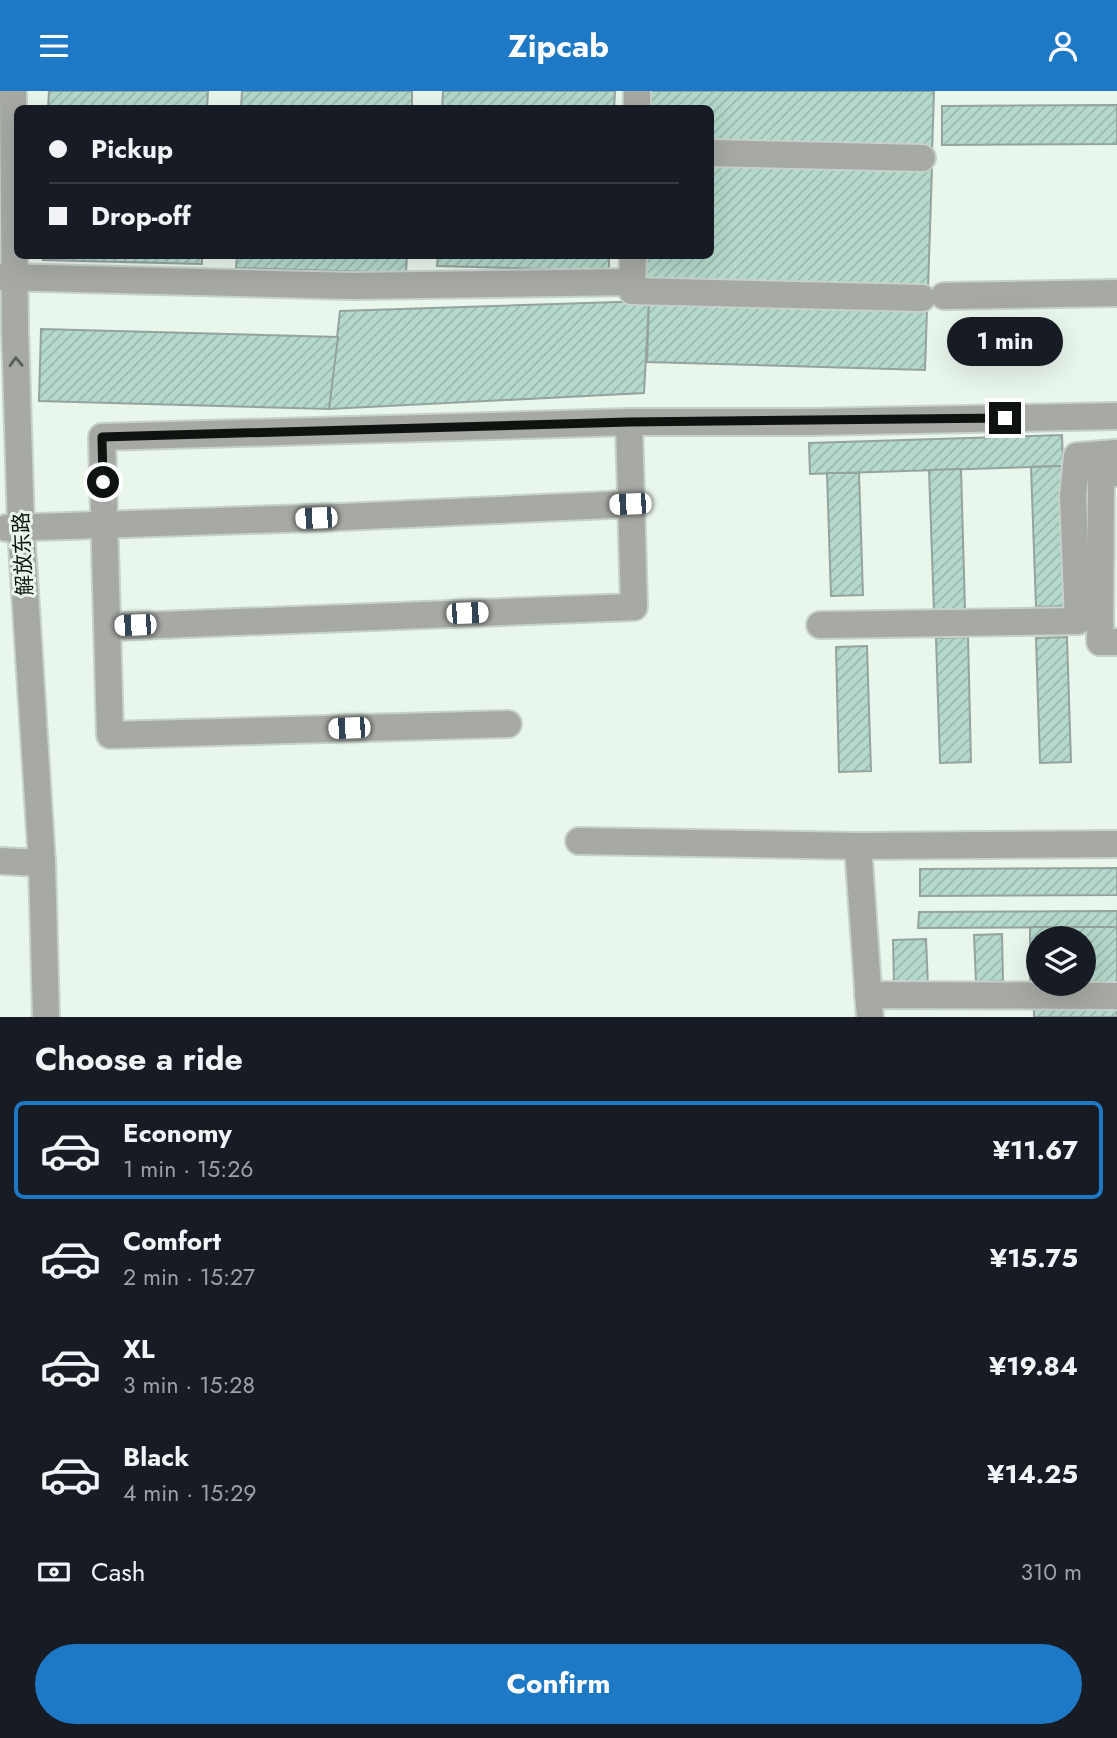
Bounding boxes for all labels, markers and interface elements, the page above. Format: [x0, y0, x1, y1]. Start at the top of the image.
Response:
text: Zipcab [508, 23, 609, 69]
icon: menu [35, 27, 73, 65]
icon: person [1044, 27, 1082, 65]
text: Pickup [91, 130, 173, 168]
text: Drop-off [91, 197, 191, 235]
callout: 1 min [947, 317, 1063, 365]
text: 1 min [976, 324, 1034, 358]
one-way arrow [9, 356, 24, 367]
route end [989, 402, 1021, 434]
route start [87, 466, 119, 498]
car [609, 493, 652, 515]
car [295, 507, 338, 529]
street label: 解放东路 [6, 511, 40, 597]
car [446, 602, 489, 624]
car [114, 614, 157, 636]
car [328, 717, 371, 739]
map controls [1026, 926, 1096, 996]
button: layers [1026, 926, 1096, 996]
text: Choose a ride [35, 1036, 243, 1082]
text: Economy [123, 1114, 232, 1152]
icon: car [39, 1119, 102, 1182]
text: ¥11.67 [993, 1131, 1078, 1169]
text: 1 min · 15:26 [123, 1152, 254, 1186]
text: Comfort [123, 1222, 221, 1260]
icon: car [39, 1227, 102, 1290]
text: ¥15.75 [990, 1239, 1078, 1277]
text: 2 min · 15:27 [123, 1260, 255, 1294]
text: XL [123, 1330, 155, 1368]
icon: car [39, 1335, 102, 1398]
text: ¥19.84 [989, 1347, 1078, 1385]
text: 3 min · 15:28 [123, 1368, 255, 1402]
text: Black [123, 1438, 189, 1476]
icon: car [39, 1443, 102, 1506]
text: ¥14.25 [987, 1455, 1078, 1493]
text: 4 min · 15:29 [123, 1476, 257, 1510]
icon: cash [35, 1553, 73, 1591]
text: Cash [91, 1553, 145, 1591]
text: 310 m [1020, 1555, 1082, 1589]
button: Confirm [35, 1644, 1082, 1724]

